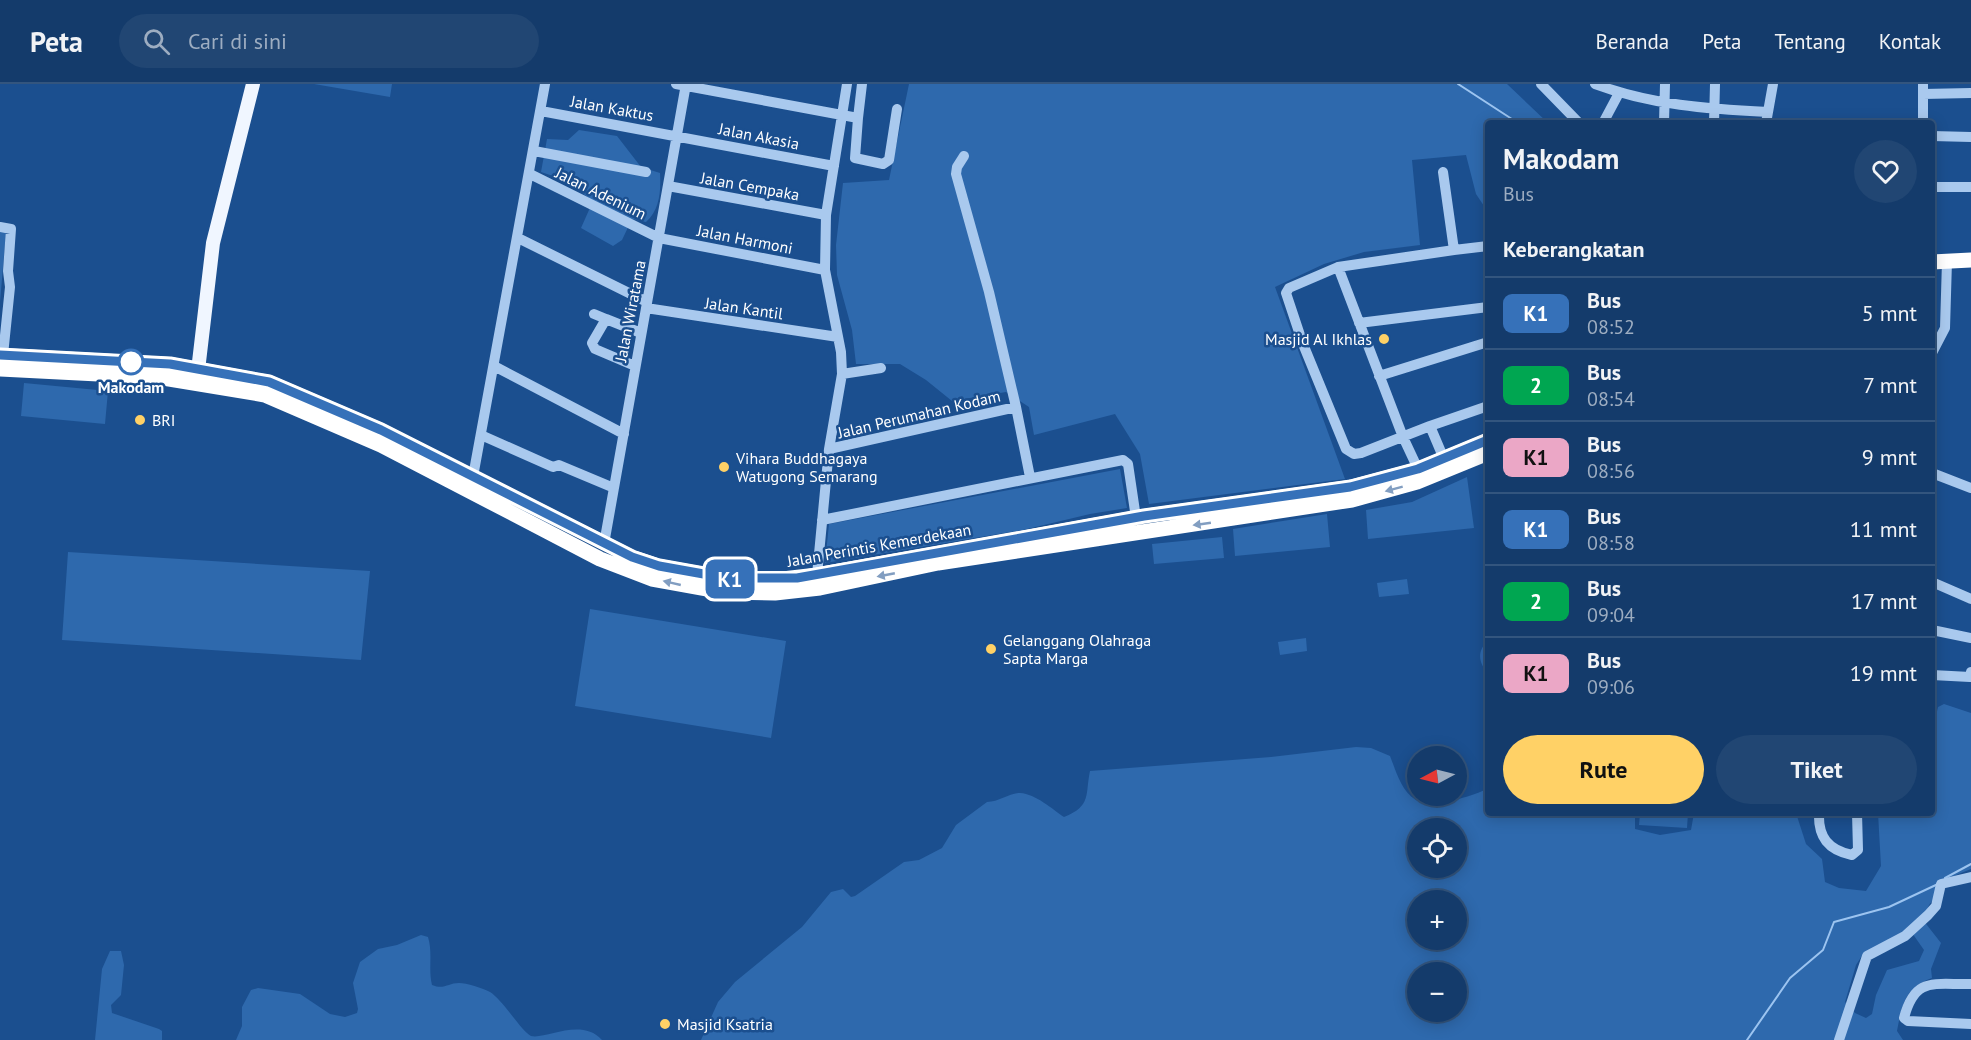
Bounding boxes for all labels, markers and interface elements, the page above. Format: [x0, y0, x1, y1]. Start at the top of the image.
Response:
search box [119, 14, 539, 68]
text: Peta [30, 23, 83, 60]
icon: search [140, 25, 173, 58]
text: Cari di sini [188, 27, 287, 55]
text: Beranda [1596, 28, 1669, 55]
text: Peta [1702, 28, 1741, 55]
text: Tentang [1774, 28, 1846, 55]
text: Kontak [1879, 28, 1941, 55]
street label: Jalan Kaktus [568, 91, 655, 125]
street label: Jalan Akasia [716, 118, 801, 154]
text: Makodam [1503, 140, 1619, 177]
button: heart [1854, 140, 1917, 203]
street label: Jalan Adenium [551, 162, 650, 224]
street label: Jalan Cempaka [698, 167, 801, 205]
text: Bus [1503, 181, 1534, 207]
street label: Jalan Harmoni [695, 220, 795, 258]
text: Keberangkatan [1503, 235, 1644, 263]
street label: Jalan Wiratama [610, 258, 650, 365]
text: Bus [1587, 286, 1621, 314]
street label: Jalan Kantil [703, 292, 785, 323]
text: 5 mnt [1862, 299, 1917, 327]
text: K1 [1524, 300, 1548, 327]
text: 08:52 [1587, 314, 1635, 340]
place label: Masjid Al Ikhlas [1265, 329, 1372, 349]
marker: Masjid Al Ikhlas [1377, 332, 1391, 346]
marker: Makodam [118, 349, 144, 375]
text: Bus [1587, 358, 1621, 386]
text: 7 mnt [1863, 371, 1917, 399]
text: 2 [1530, 372, 1542, 399]
place label: Makodam [98, 377, 164, 397]
street label: Jalan Perumahan Kodam [835, 386, 1002, 443]
text: 08:54 [1587, 386, 1635, 412]
place label: BRI [152, 410, 176, 430]
marker: BRI [133, 413, 147, 427]
text: Bus [1587, 430, 1621, 458]
text: 9 mnt [1862, 443, 1917, 471]
text: K1 [1524, 444, 1548, 471]
place label: Vihara Buddhagaya Watugong Semarang [735, 448, 878, 486]
text: 08:56 [1587, 458, 1635, 484]
marker: Vihara Buddhagaya Watugong Semarang [717, 460, 731, 474]
one-way arrow [1385, 485, 1403, 494]
text: Bus [1587, 502, 1621, 530]
text: 11 mnt [1850, 515, 1917, 543]
text: K1 [1524, 516, 1548, 543]
street label: Jalan Perintis Kemerdekaan [784, 519, 973, 571]
one-way arrow [1193, 519, 1212, 528]
text: 08:58 [1587, 530, 1635, 556]
line badge: K1 [703, 560, 757, 598]
text: K1 [718, 566, 742, 593]
one-way arrow [876, 571, 895, 580]
text: Bus [1587, 574, 1621, 602]
one-way arrow [662, 578, 681, 587]
text: 17 mnt [1851, 587, 1917, 615]
text: 2 [1530, 588, 1542, 615]
text: 09:04 [1587, 602, 1635, 628]
place label: Gelanggang Olahraga Sapta Marga [1003, 630, 1151, 668]
marker: Gelanggang Olahraga Sapta Marga [984, 642, 998, 656]
text: Bus [1587, 646, 1621, 674]
text: 19 mnt [1850, 659, 1917, 687]
text: K1 [1524, 660, 1548, 687]
text: 09:06 [1587, 674, 1635, 700]
button: Rute [1503, 735, 1704, 804]
button: Tiket [1716, 735, 1917, 804]
north arrow [1407, 746, 1467, 806]
map controls [1407, 746, 1467, 1022]
button: locate [1407, 818, 1467, 878]
button: + [1407, 890, 1467, 950]
button: − [1407, 962, 1467, 1022]
place label: Masjid Ksatria [677, 1014, 773, 1034]
marker: Masjid Ksatria [658, 1017, 672, 1031]

